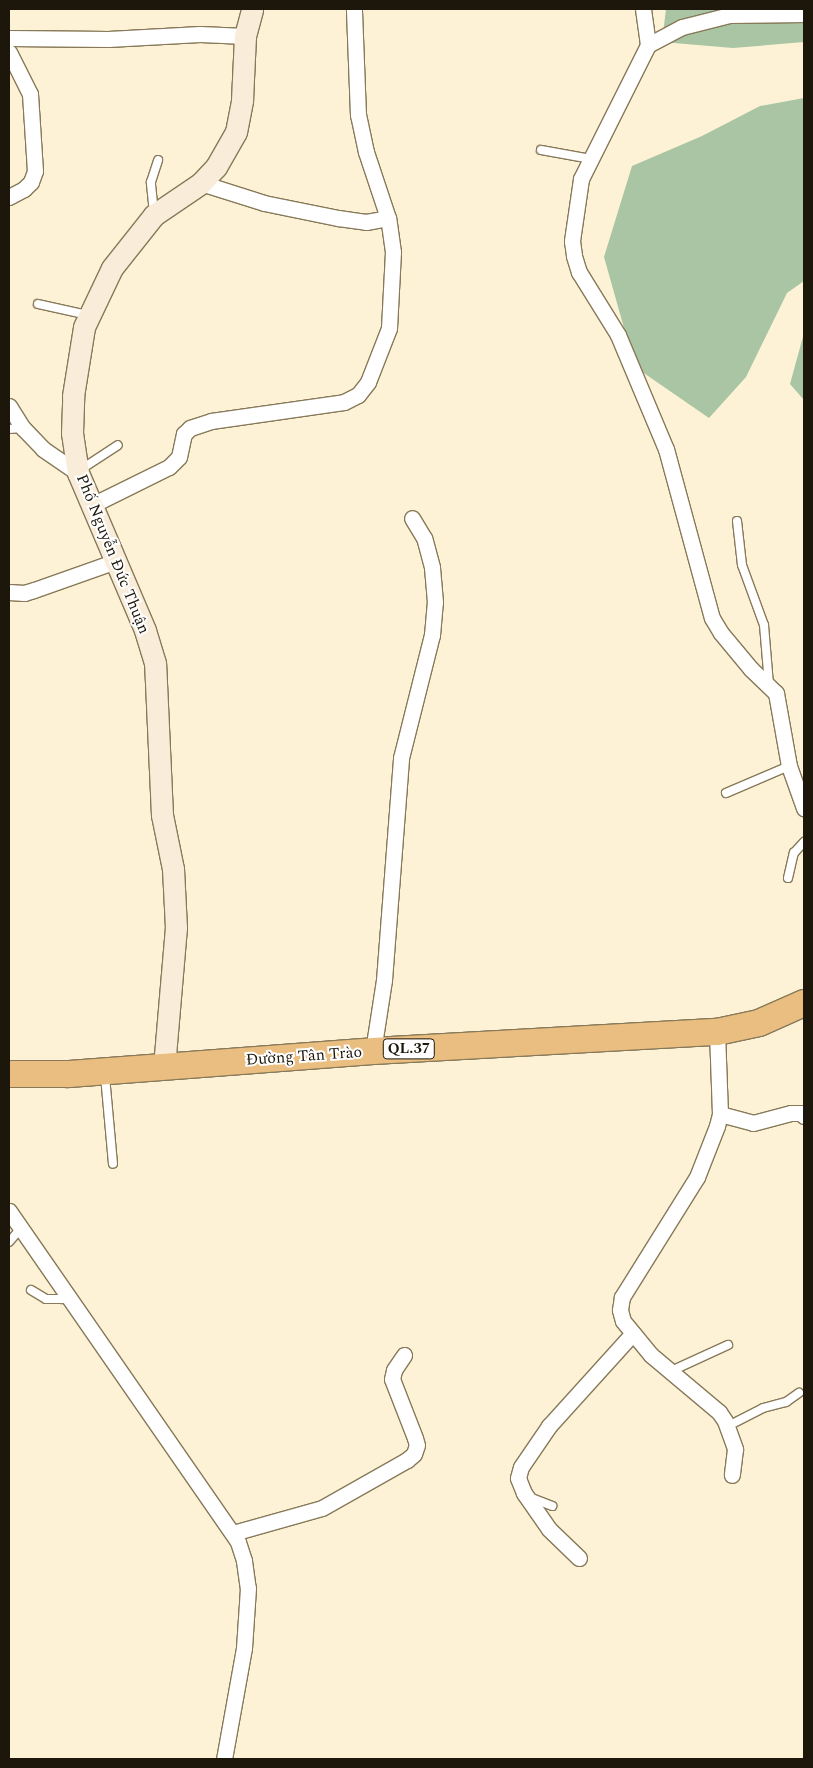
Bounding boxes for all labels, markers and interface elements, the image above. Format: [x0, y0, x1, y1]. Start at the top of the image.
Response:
street label: Phố Nguyễn Đức Thuận [72, 471, 154, 637]
road number: QL.37 [383, 1036, 435, 1062]
street label: Đường Tân Trào [245, 1042, 363, 1070]

